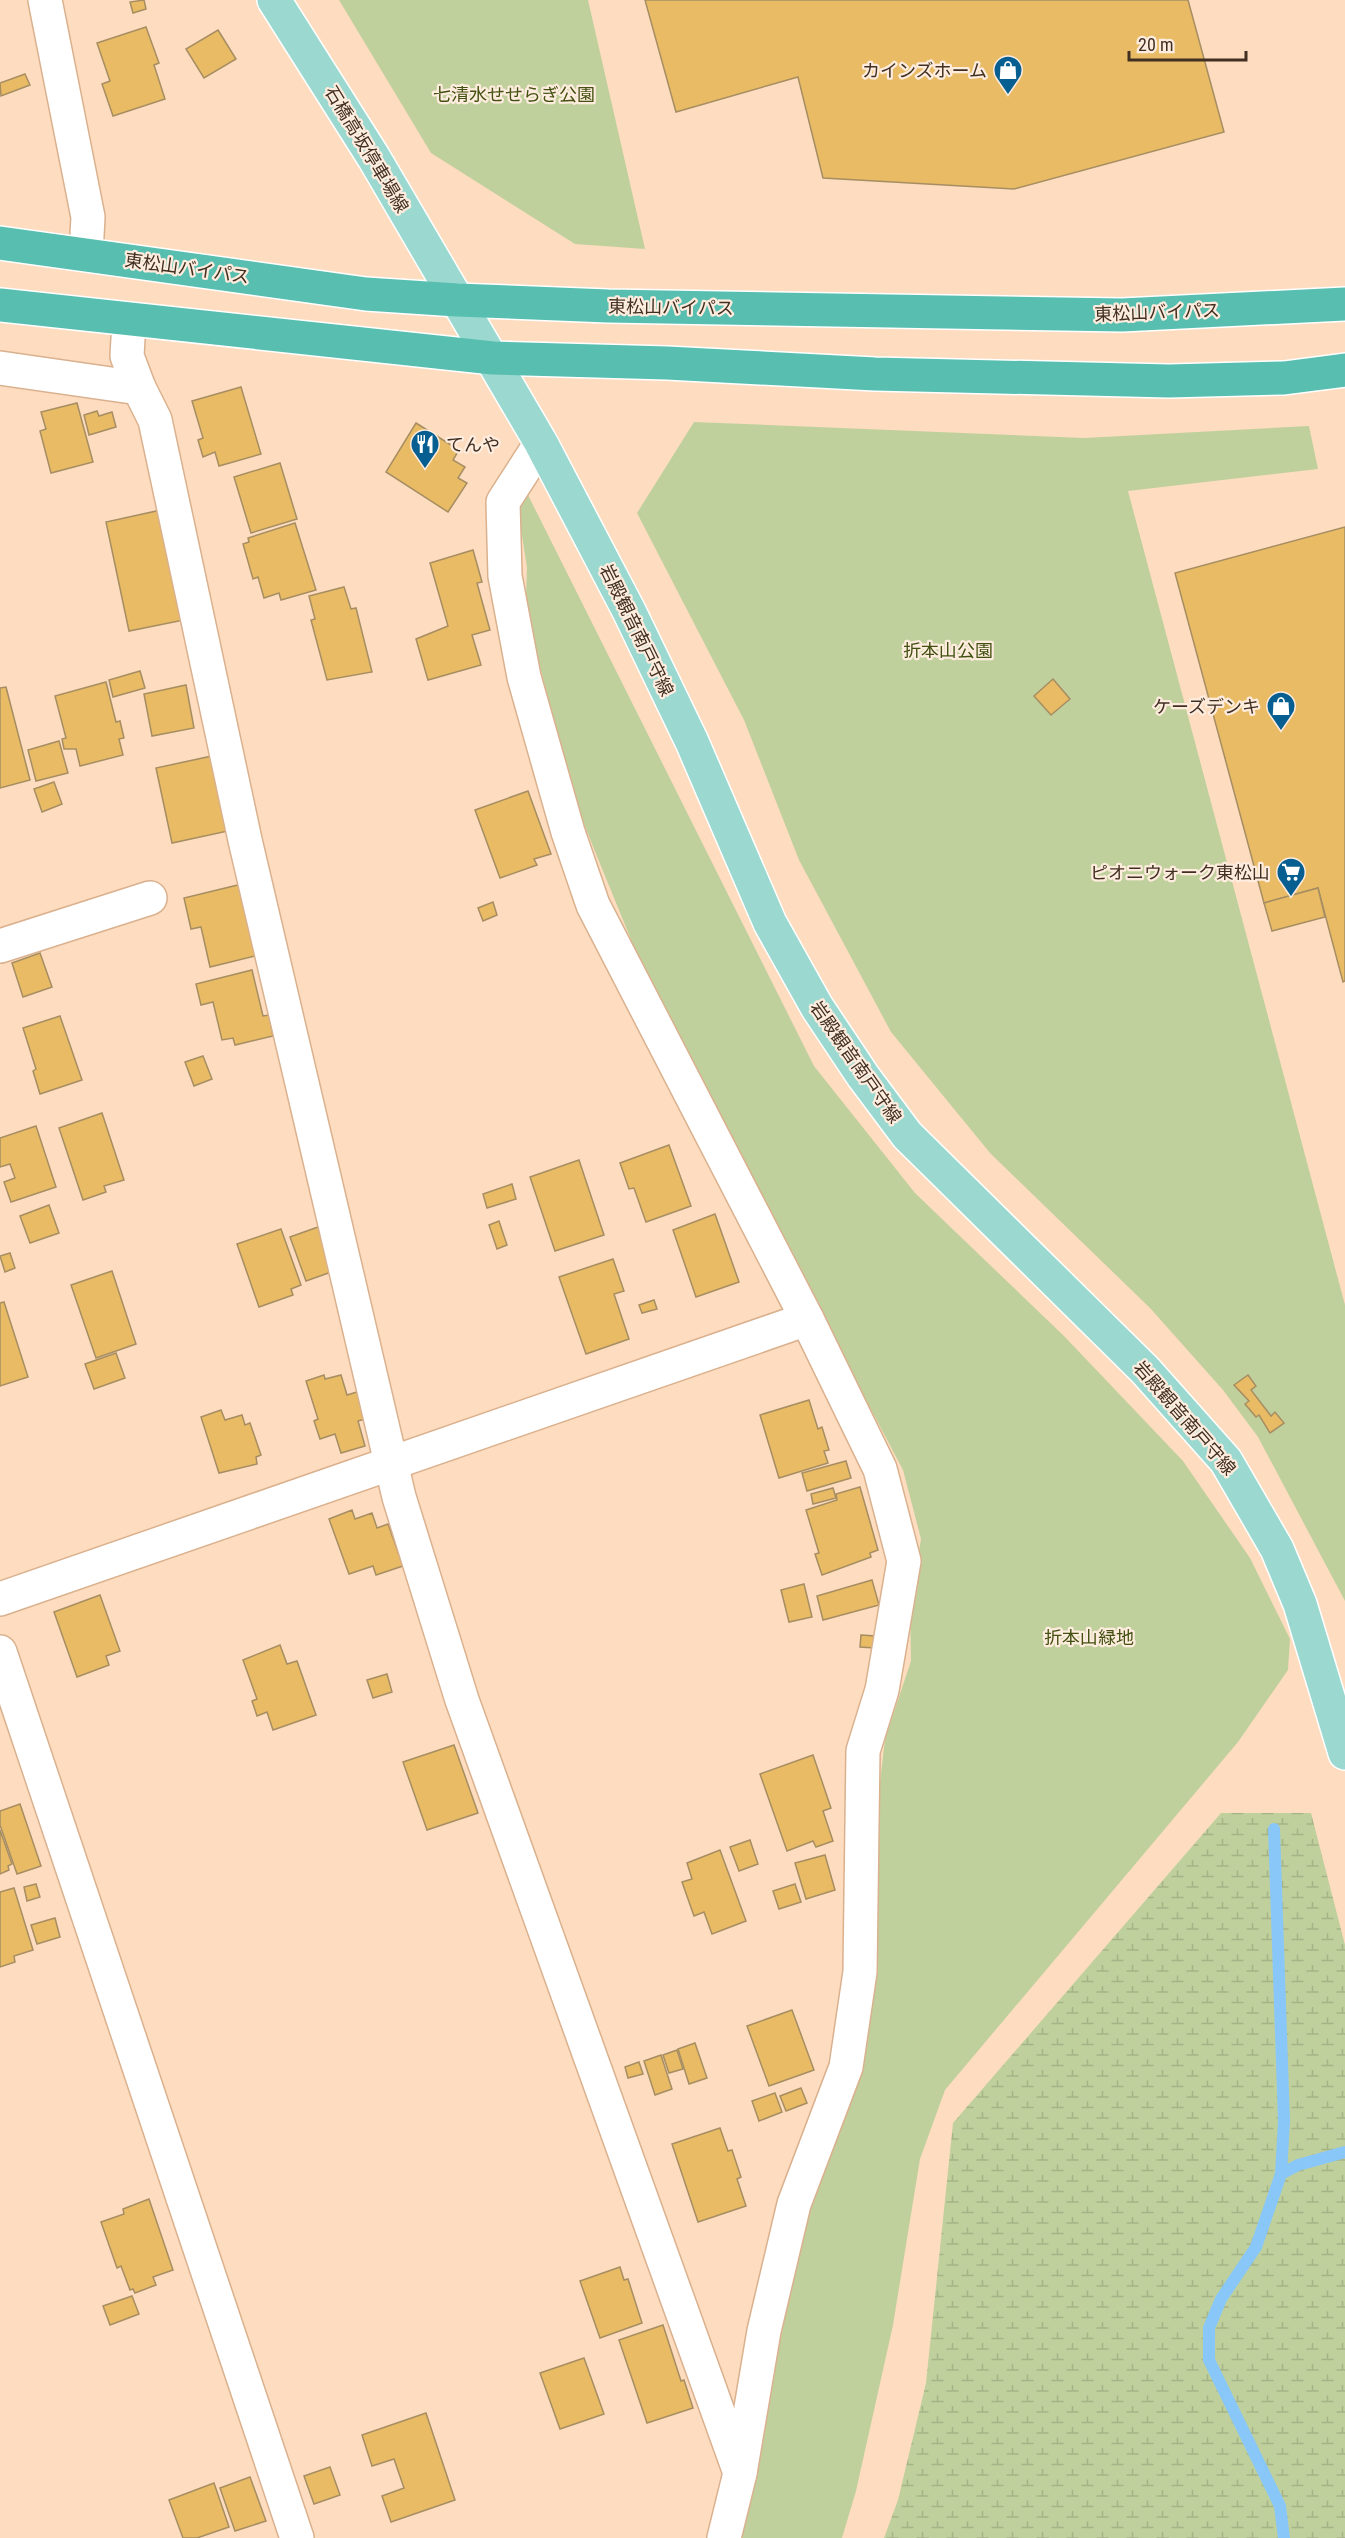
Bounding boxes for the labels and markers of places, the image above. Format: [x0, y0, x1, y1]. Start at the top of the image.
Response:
shop icon: カインズホーム [992, 54, 1024, 96]
place label: カインズホーム [862, 60, 987, 81]
restaurant icon: てんや [409, 428, 441, 470]
place label: てんや [446, 434, 500, 455]
shop icon: ケーズデンキ [1265, 690, 1297, 732]
place label: ケーズデンキ [1153, 696, 1260, 717]
supermarket icon: ピオニウォーク東松山 [1275, 856, 1307, 898]
place label: ピオニウォーク東松山 [1090, 862, 1270, 883]

